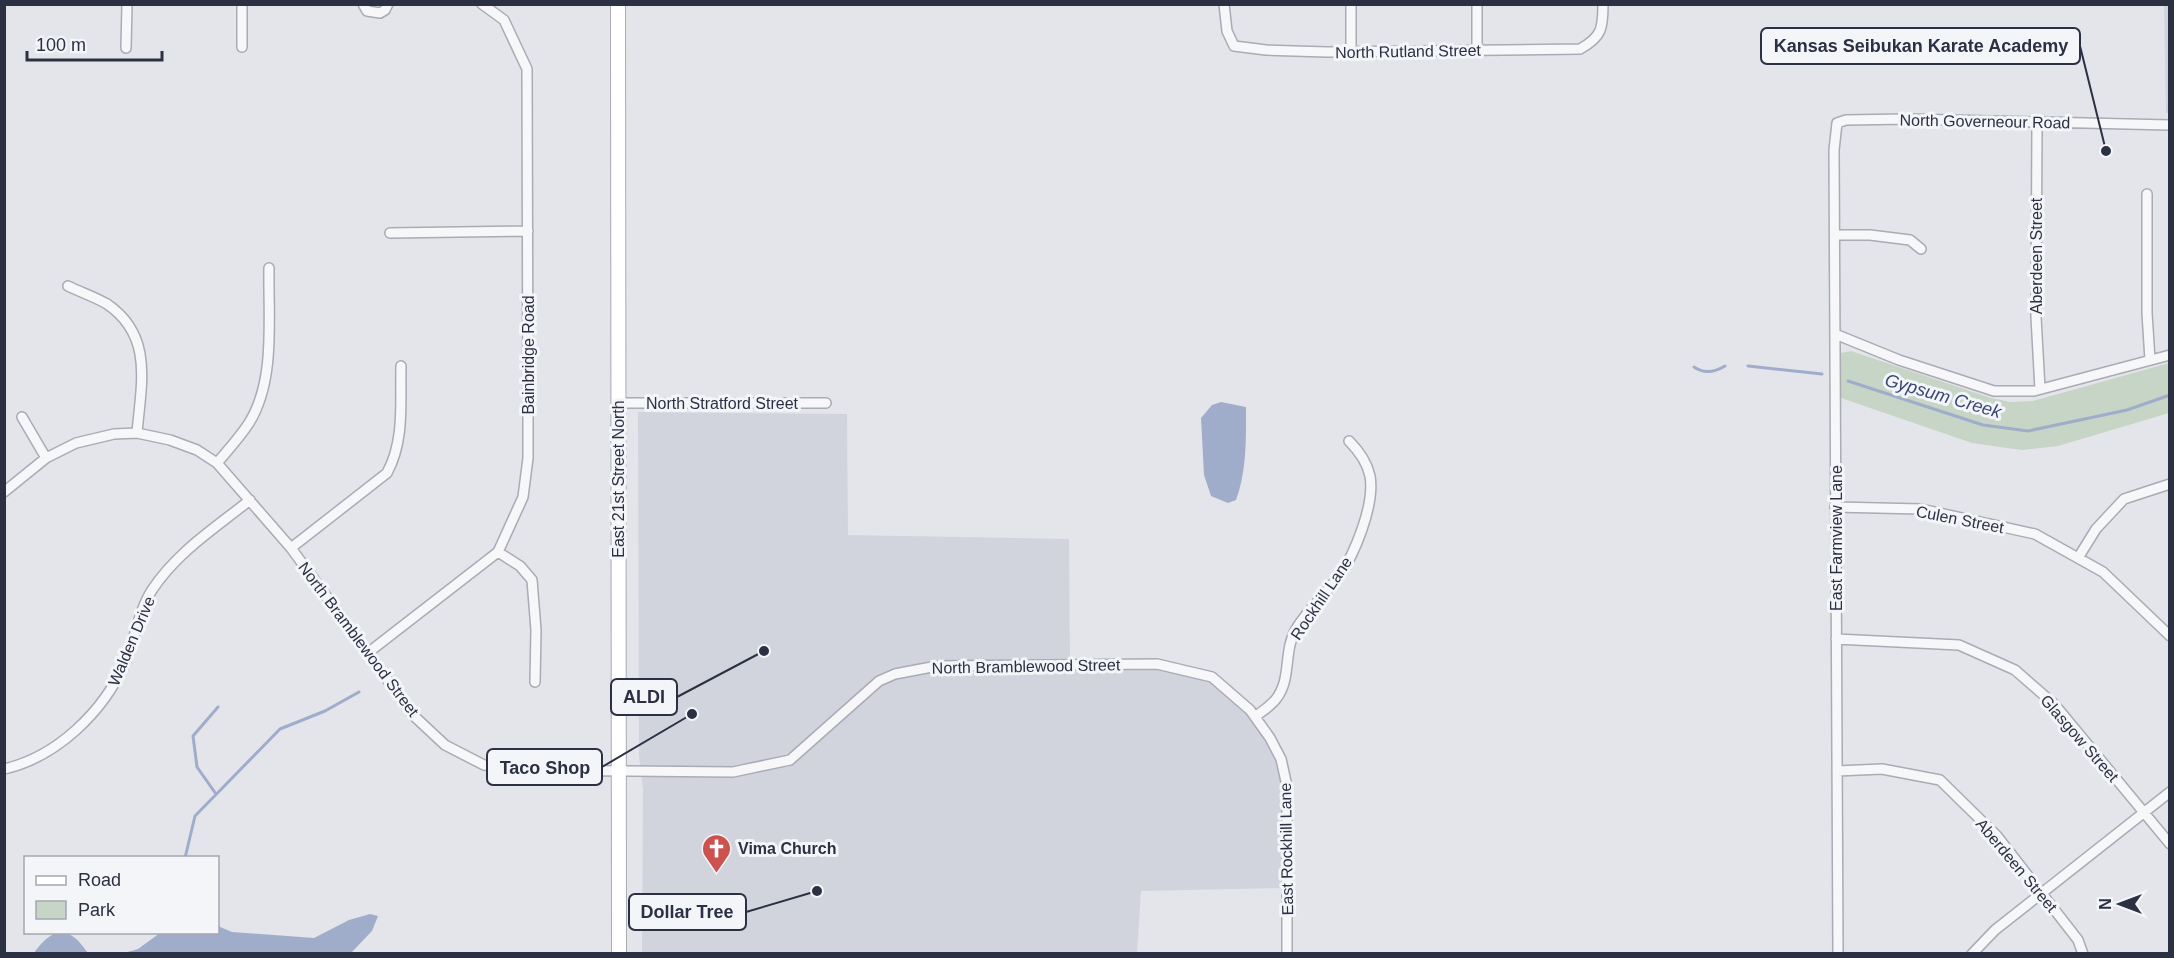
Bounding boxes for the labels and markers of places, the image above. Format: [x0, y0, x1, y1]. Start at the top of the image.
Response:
callout: Kansas Seibukan Karate Academy [1761, 28, 2080, 64]
callout: ALDI [611, 679, 677, 715]
callout: Taco Shop [487, 749, 602, 785]
church icon: Vima Church [701, 832, 733, 874]
place label: Vima Church [738, 840, 836, 857]
callout: Dollar Tree [629, 894, 746, 930]

